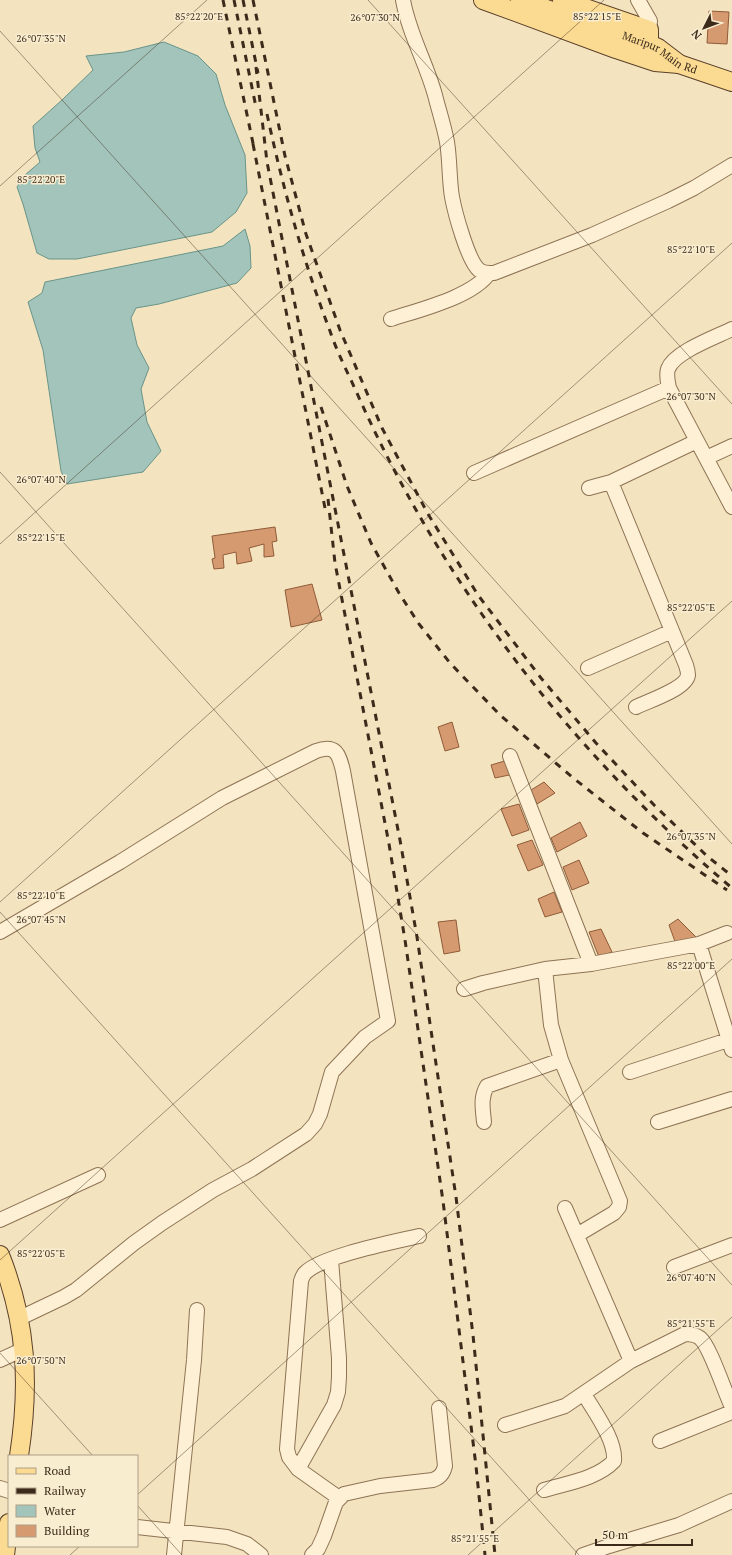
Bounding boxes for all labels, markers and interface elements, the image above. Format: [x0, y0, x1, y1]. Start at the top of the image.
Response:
north arrow [684, 8, 724, 48]
text: 85°22'20"E [175, 10, 223, 23]
text: 85°22'15"E [573, 10, 621, 23]
text: 26°07'30"N [350, 11, 400, 24]
text: N [688, 26, 705, 42]
street label: Maripur Main Rd [620, 28, 699, 77]
text: 26°07'35"N [16, 32, 66, 45]
text: 85°22'20"E [17, 173, 65, 186]
text: 85°22'10"E [667, 243, 715, 256]
text: 26°07'30"N [666, 390, 716, 403]
text: 26°07'40"N [16, 473, 66, 486]
text: 85°22'15"E [17, 531, 65, 544]
text: 85°22'05"E [667, 601, 715, 614]
text: 26°07'35"N [666, 830, 716, 843]
text: 85°22'10"E [17, 889, 65, 902]
text: 26°07'45"N [16, 913, 66, 926]
text: 85°22'00"E [667, 959, 715, 972]
text: 85°22'05"E [17, 1247, 65, 1260]
text: 26°07'40"N [666, 1271, 716, 1284]
text: 85°21'55"E [667, 1317, 715, 1330]
text: 26°07'50"N [16, 1354, 66, 1367]
legend [8, 1455, 138, 1547]
text: Road [44, 1463, 71, 1478]
text: Railway [44, 1483, 87, 1498]
text: Water [44, 1503, 76, 1518]
scale bar [596, 1521, 692, 1547]
text: Building [44, 1523, 90, 1538]
text: 50 m [602, 1527, 629, 1542]
text: 85°21'55"E [451, 1532, 499, 1545]

